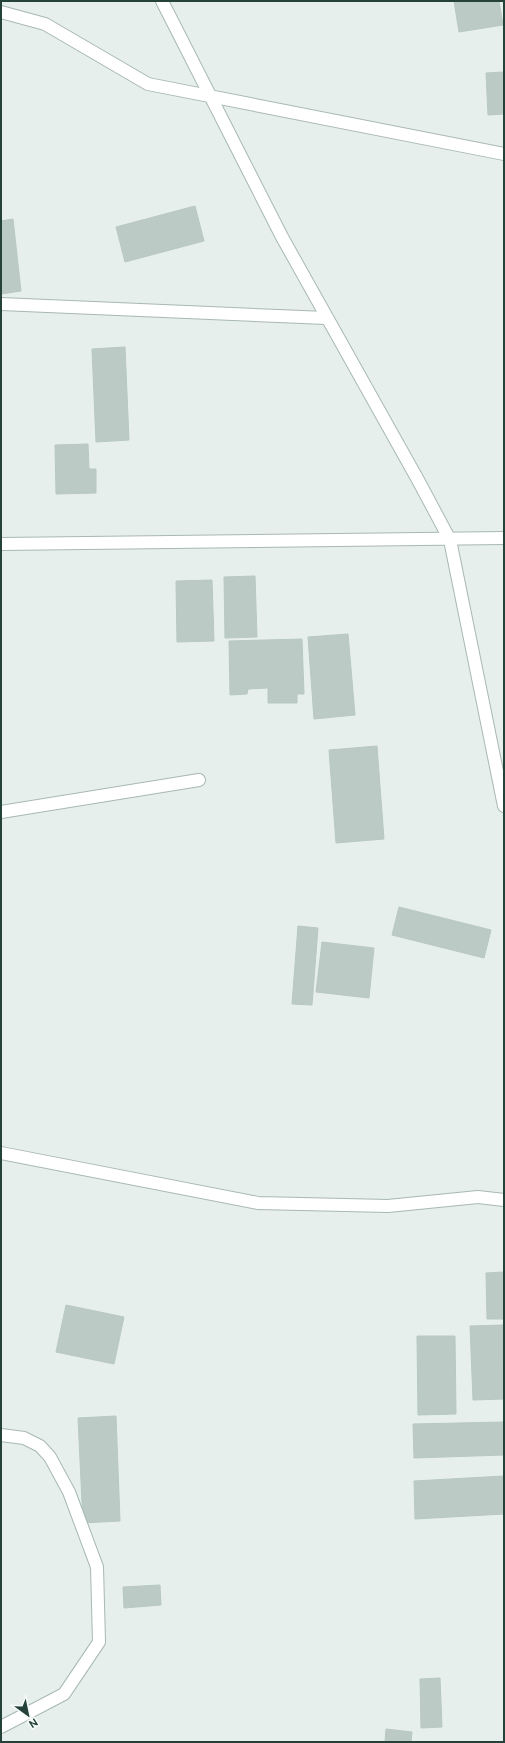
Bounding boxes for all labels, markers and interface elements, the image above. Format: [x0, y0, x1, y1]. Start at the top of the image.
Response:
north arrow [8, 1695, 48, 1735]
text: N [27, 1716, 40, 1731]

